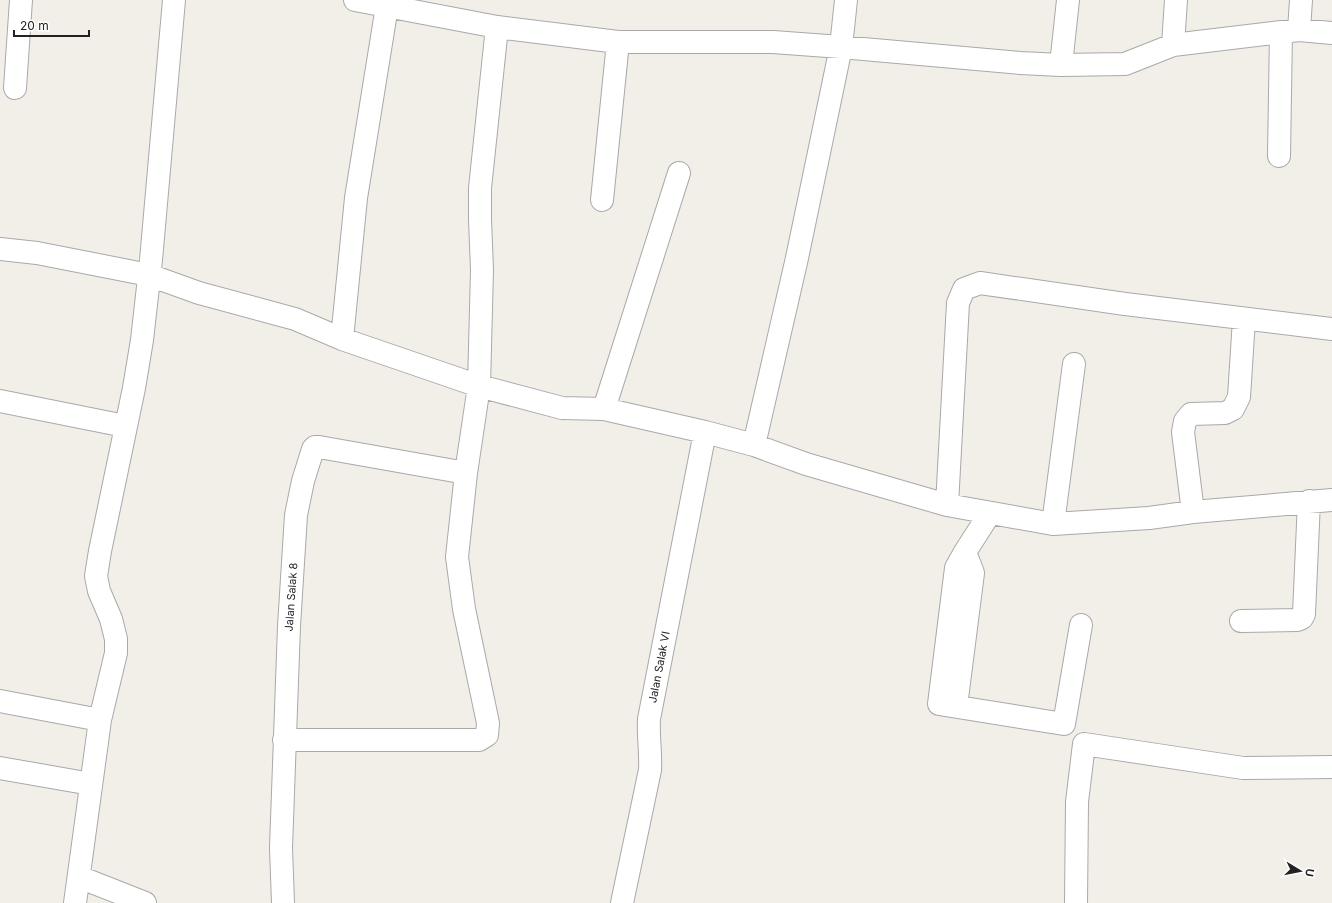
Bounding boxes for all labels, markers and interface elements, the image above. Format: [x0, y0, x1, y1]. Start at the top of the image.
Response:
scale bar [14, 12, 89, 38]
text: 20 m [20, 18, 49, 33]
street label: Jalan Salak 8 [282, 562, 300, 632]
street label: Jalan Salak VI [645, 630, 673, 704]
north arrow [1280, 851, 1320, 891]
text: U [1302, 868, 1317, 878]

